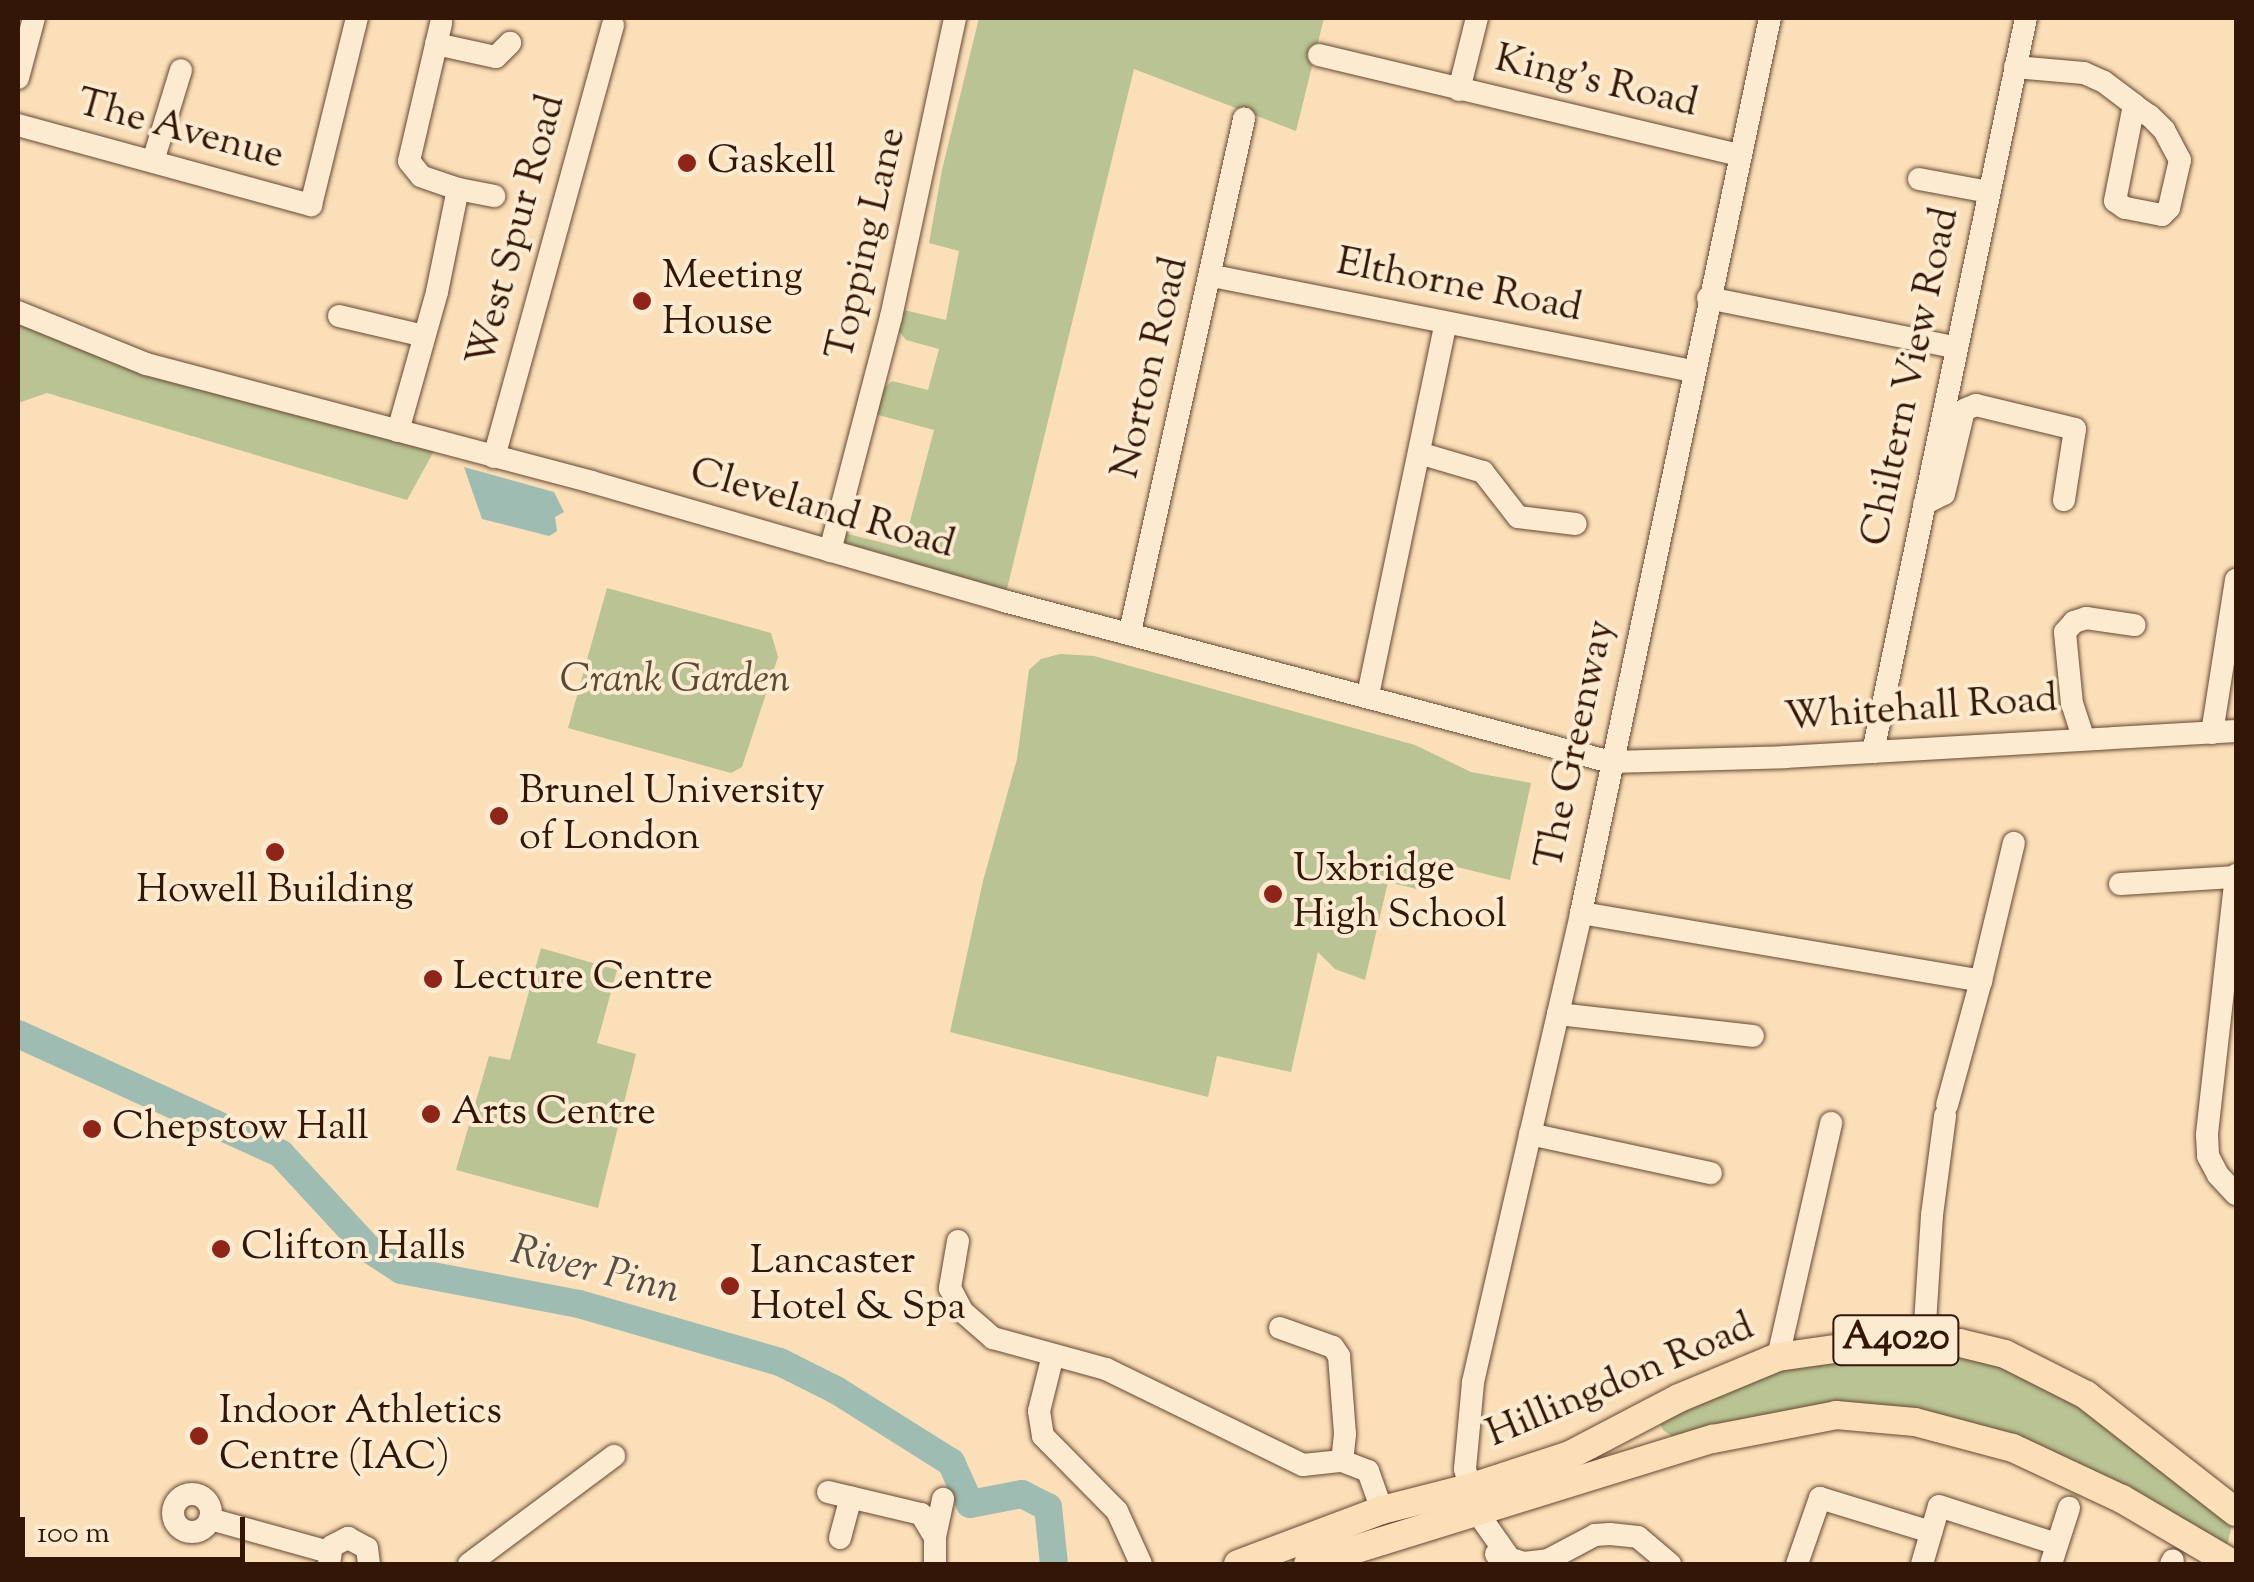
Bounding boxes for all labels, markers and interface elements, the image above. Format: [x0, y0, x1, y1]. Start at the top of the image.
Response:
street label: King's Road [1490, 36, 1702, 130]
street label: The Avenue [71, 80, 289, 182]
street label: West Spur Road [459, 90, 577, 372]
street label: Topping Lane [818, 123, 918, 365]
place label: Gaskell [707, 139, 836, 187]
marker: Gaskell [676, 152, 698, 174]
street label: Chiltern View Road [1853, 203, 1971, 551]
street label: Elthorne Road [1332, 240, 1586, 334]
street label: Norton Road [1103, 253, 1201, 483]
place label: Meeting House [662, 254, 803, 348]
marker: Meeting House [631, 290, 653, 312]
street label: Cleveland Road [684, 449, 960, 571]
street label: The Greenway [1527, 616, 1627, 874]
park label: Crank Garden [560, 658, 790, 706]
street label: Whitehall Road [1783, 677, 2059, 743]
place label: Brunel University of London [519, 769, 825, 863]
marker: Brunel University of London [488, 805, 510, 827]
marker: Howell Building [264, 841, 286, 863]
place label: Uxbridge High School [1293, 847, 1507, 941]
place label: Howell Building [136, 868, 414, 916]
marker: Uxbridge High School [1262, 883, 1284, 905]
place label: Lecture Centre [453, 955, 713, 1003]
marker: Lecture Centre [422, 968, 444, 990]
place label: Arts Centre [451, 1090, 656, 1138]
marker: Arts Centre [420, 1103, 442, 1125]
place label: Chepstow Hall [112, 1105, 369, 1153]
marker: Chepstow Hall [81, 1118, 103, 1140]
place label: Clifton Halls [241, 1225, 465, 1273]
water label: River Pinn [505, 1227, 685, 1317]
marker: Clifton Halls [210, 1238, 232, 1260]
place label: Lancaster Hotel & Spa [750, 1239, 966, 1333]
marker: Lancaster Hotel & Spa [719, 1275, 741, 1297]
street label: Hillingdon Road [1480, 1304, 1762, 1460]
road number: A4020 [1831, 1307, 1961, 1373]
place label: Indoor Athletics Centre (IAC) [219, 1389, 502, 1483]
marker: Indoor Athletics Centre (IAC) [188, 1425, 210, 1447]
scale bar [25, 1497, 250, 1559]
text: 100 m [37, 1513, 110, 1556]

